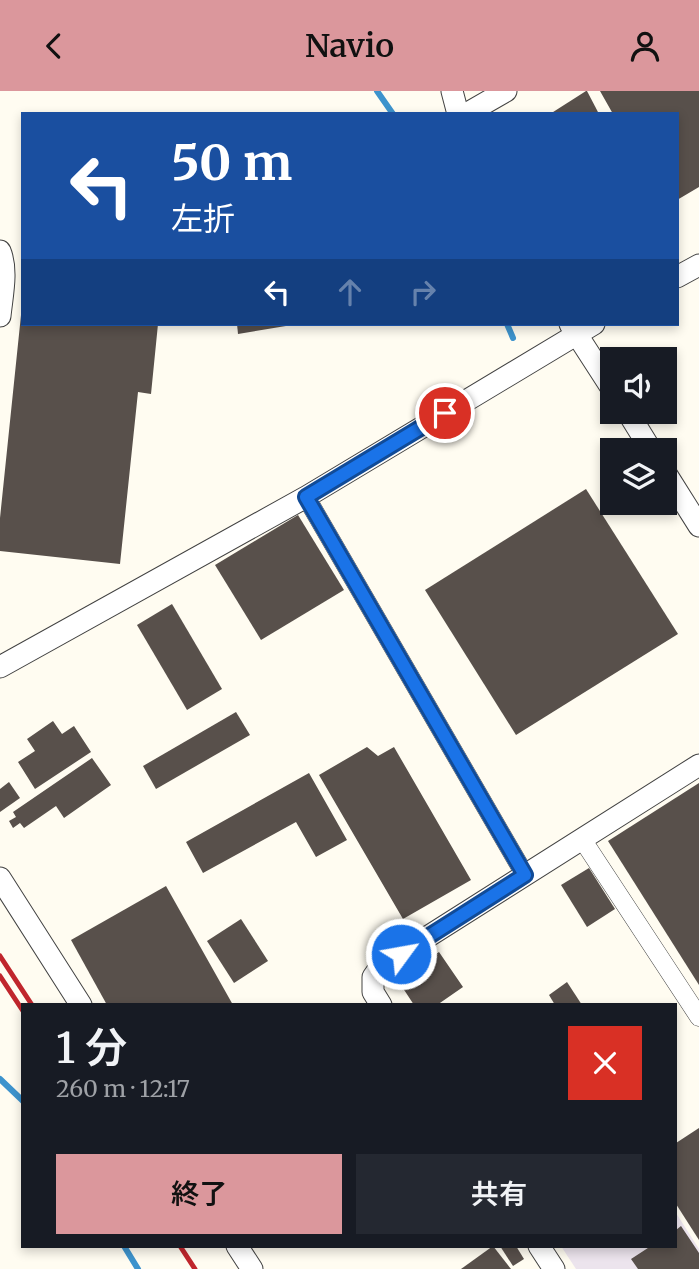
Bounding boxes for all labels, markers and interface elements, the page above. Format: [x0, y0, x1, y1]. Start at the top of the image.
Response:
text: Navio [305, 26, 394, 66]
icon: back [35, 27, 73, 65]
icon: person [626, 27, 664, 65]
text: 50 m [171, 132, 292, 193]
icon: left [56, 140, 147, 231]
text: 左折 [171, 199, 235, 239]
icon: left [258, 273, 296, 311]
icon: ahead [331, 273, 369, 311]
icon: right [404, 273, 442, 311]
map controls [600, 347, 677, 515]
button: sound [600, 347, 677, 424]
pin [415, 383, 475, 443]
icon: arrive [426, 394, 464, 432]
button: layers [600, 438, 677, 515]
position arrow [364, 917, 438, 991]
text: 1 分 [56, 1022, 127, 1074]
button: close [568, 1026, 642, 1100]
text: 260 m · 12:17 [56, 1074, 190, 1103]
button: 終了 [56, 1154, 342, 1234]
button: 共有 [356, 1154, 642, 1234]

